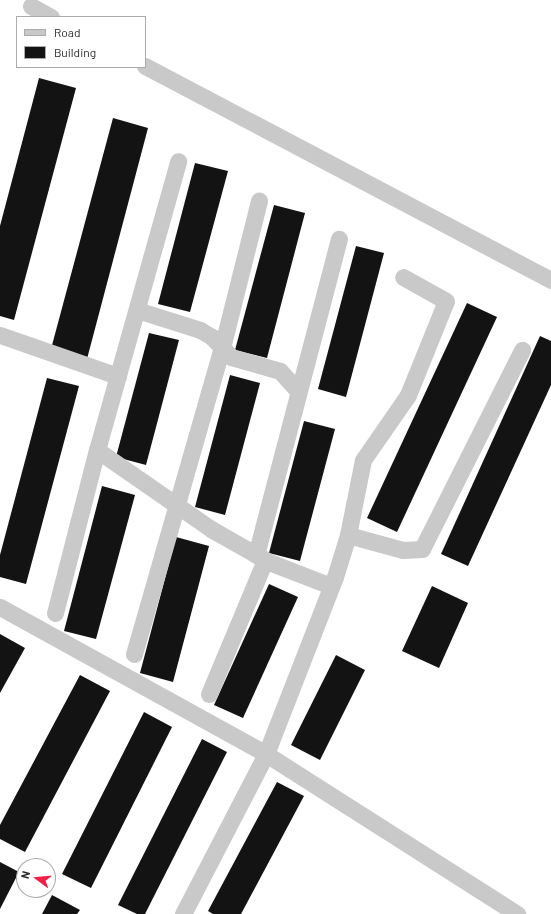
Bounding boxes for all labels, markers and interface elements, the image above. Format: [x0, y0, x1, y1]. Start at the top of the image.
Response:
legend [16, 16, 146, 68]
text: Road [54, 25, 81, 39]
text: Building [54, 45, 96, 59]
north arrow [16, 858, 56, 898]
text: N [18, 870, 32, 880]

